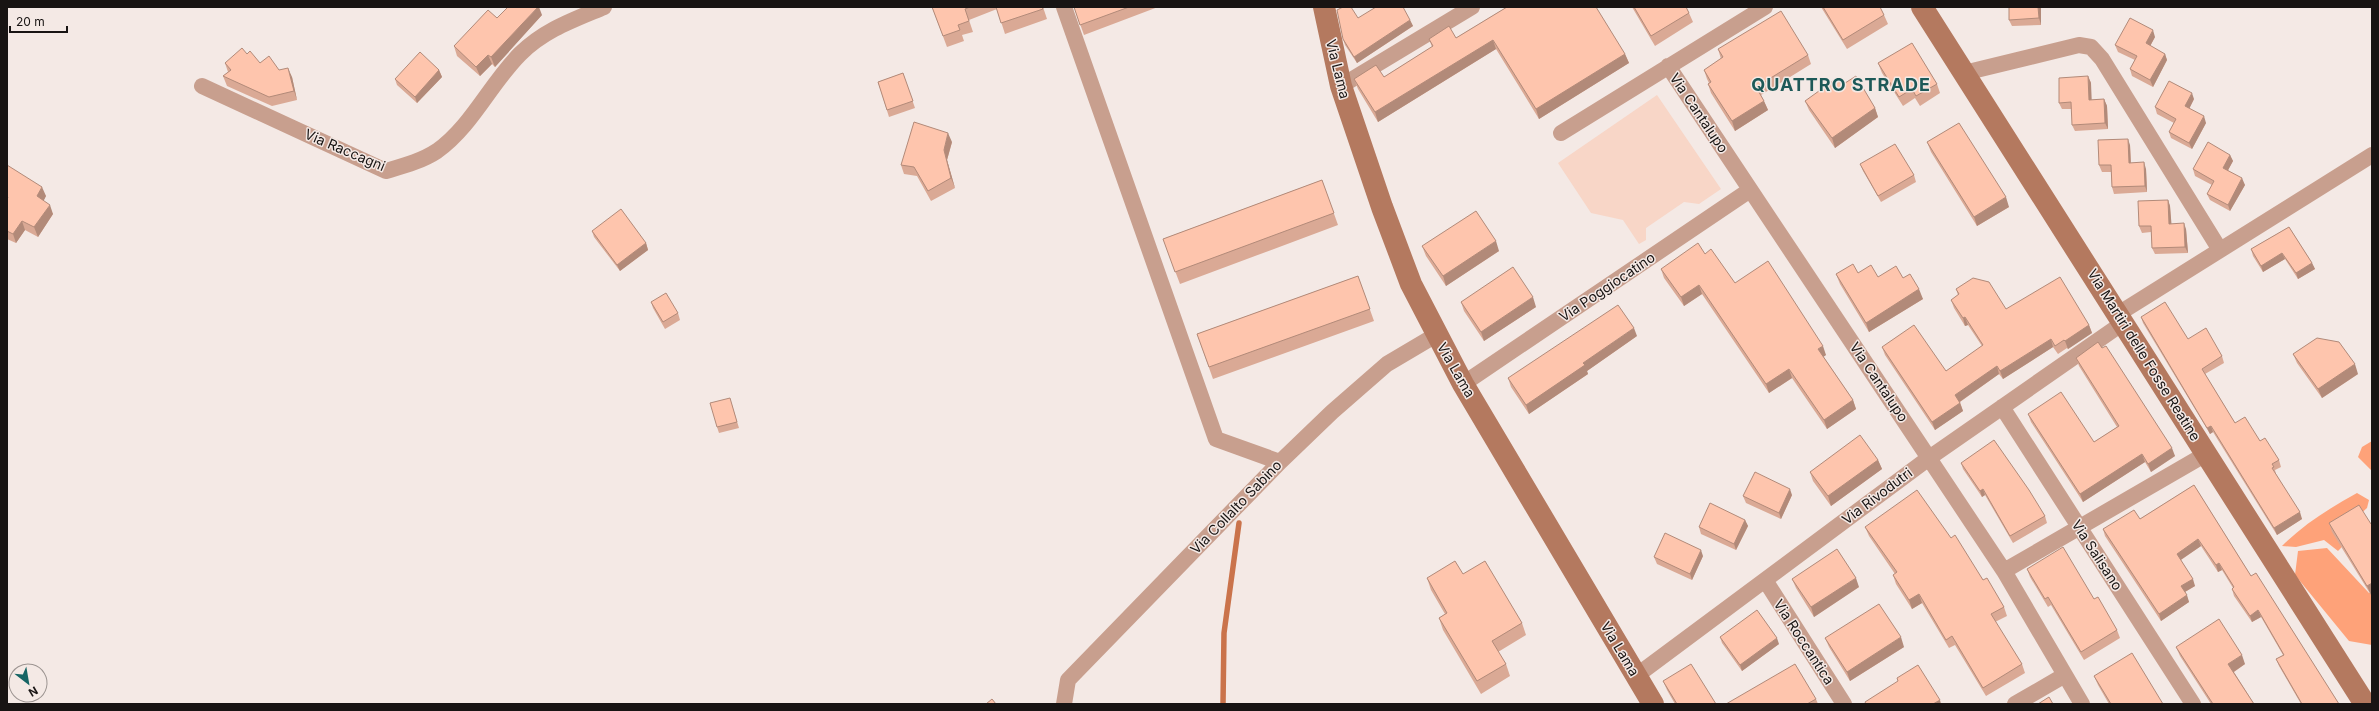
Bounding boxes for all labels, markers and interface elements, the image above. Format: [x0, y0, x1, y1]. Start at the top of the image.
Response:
scale bar [10, 8, 67, 34]
text: 20 m [16, 14, 45, 29]
street label: Via Lama [1323, 37, 1354, 100]
street label: Via Cantalupo [1667, 70, 1732, 156]
district label: QUATTRO STRADE [1751, 74, 1931, 95]
street label: Via Raccagni [302, 125, 388, 174]
street label: Via Poggiocatino [1556, 248, 1658, 325]
street label: Via Martiri delle Fosse Reatine [2084, 266, 2205, 444]
street label: Via Lama [1434, 339, 1479, 400]
street label: Via Cantalupo [1847, 339, 1912, 425]
street label: Via Collalto Sabino [1186, 456, 1285, 557]
street label: Via Rivodutri [1838, 464, 1915, 528]
street label: Via Salisano [2068, 516, 2126, 593]
street label: Via Roccantica [1771, 596, 1838, 688]
street label: Via Lama [1597, 618, 1643, 679]
north arrow [8, 663, 48, 703]
text: N [26, 683, 40, 700]

